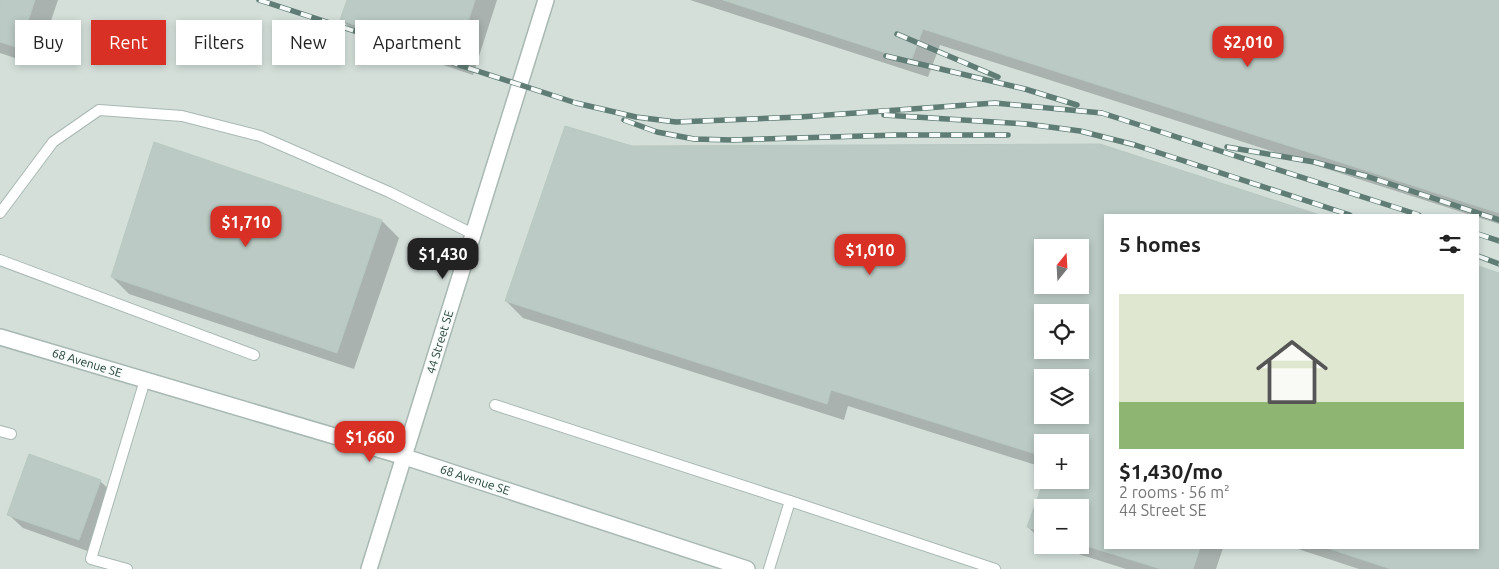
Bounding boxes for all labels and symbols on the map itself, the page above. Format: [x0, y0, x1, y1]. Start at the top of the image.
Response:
pin: $2,010 [1207, 26, 1289, 68]
pin: $1,710 [205, 206, 287, 248]
pin: $1,010 [829, 234, 911, 276]
pin: $1,430 [402, 238, 484, 280]
north arrow [1034, 239, 1089, 294]
street label: 44 Street SE [424, 308, 455, 375]
street label: 68 Avenue SE [51, 346, 124, 379]
pin: $1,660 [329, 420, 411, 463]
street label: 68 Avenue SE [439, 462, 512, 497]

